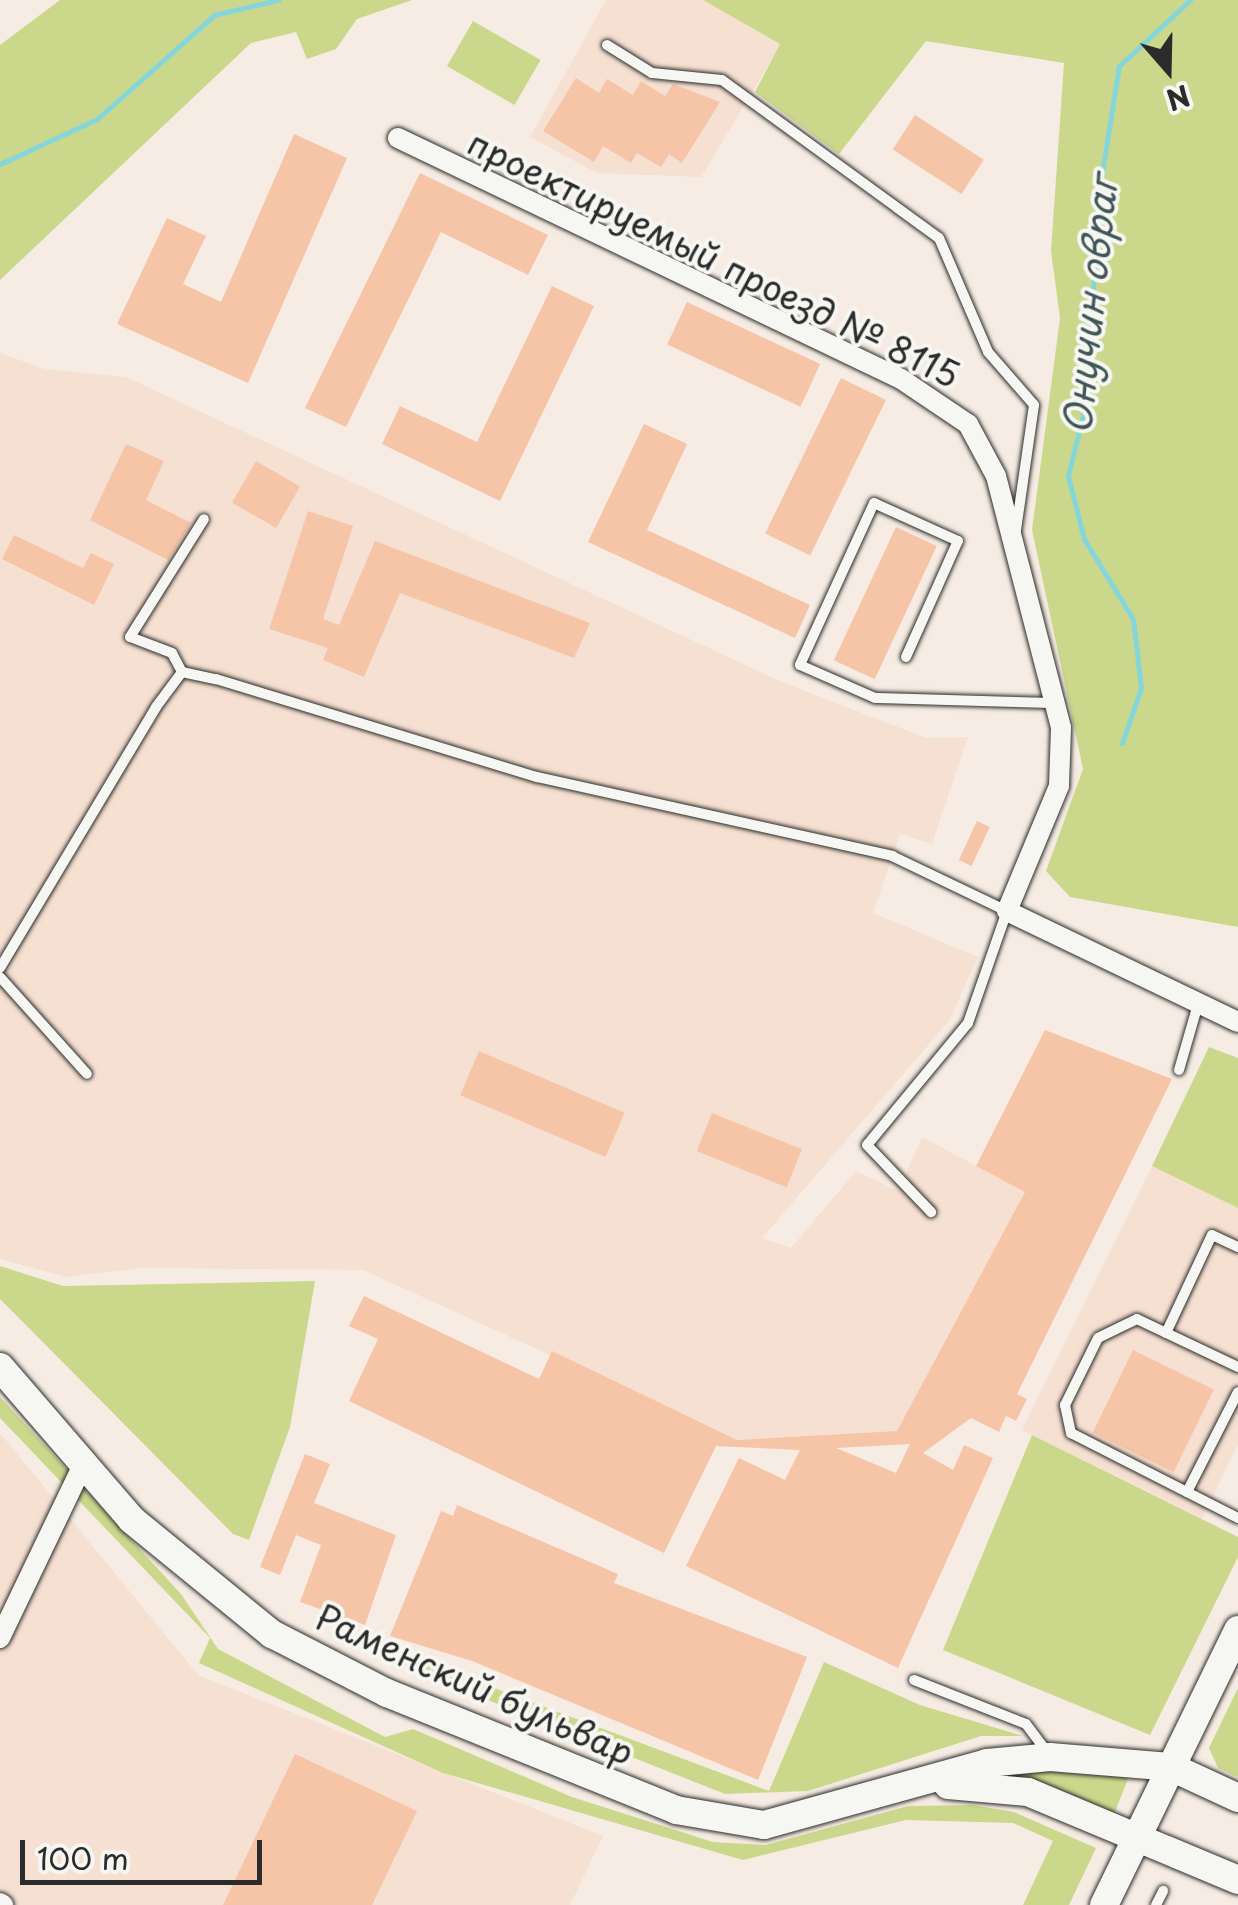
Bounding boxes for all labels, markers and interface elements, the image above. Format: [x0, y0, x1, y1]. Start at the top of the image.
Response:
north arrow [1118, 20, 1218, 120]
text: N [1161, 75, 1196, 123]
street label: проектируемый проезд № 8115 [460, 120, 968, 396]
water label: Онучин овраг [1053, 174, 1125, 436]
street label: Раменский бульвар [310, 1595, 640, 1773]
scale bar [25, 1820, 268, 1882]
text: 100 m [37, 1835, 129, 1880]

